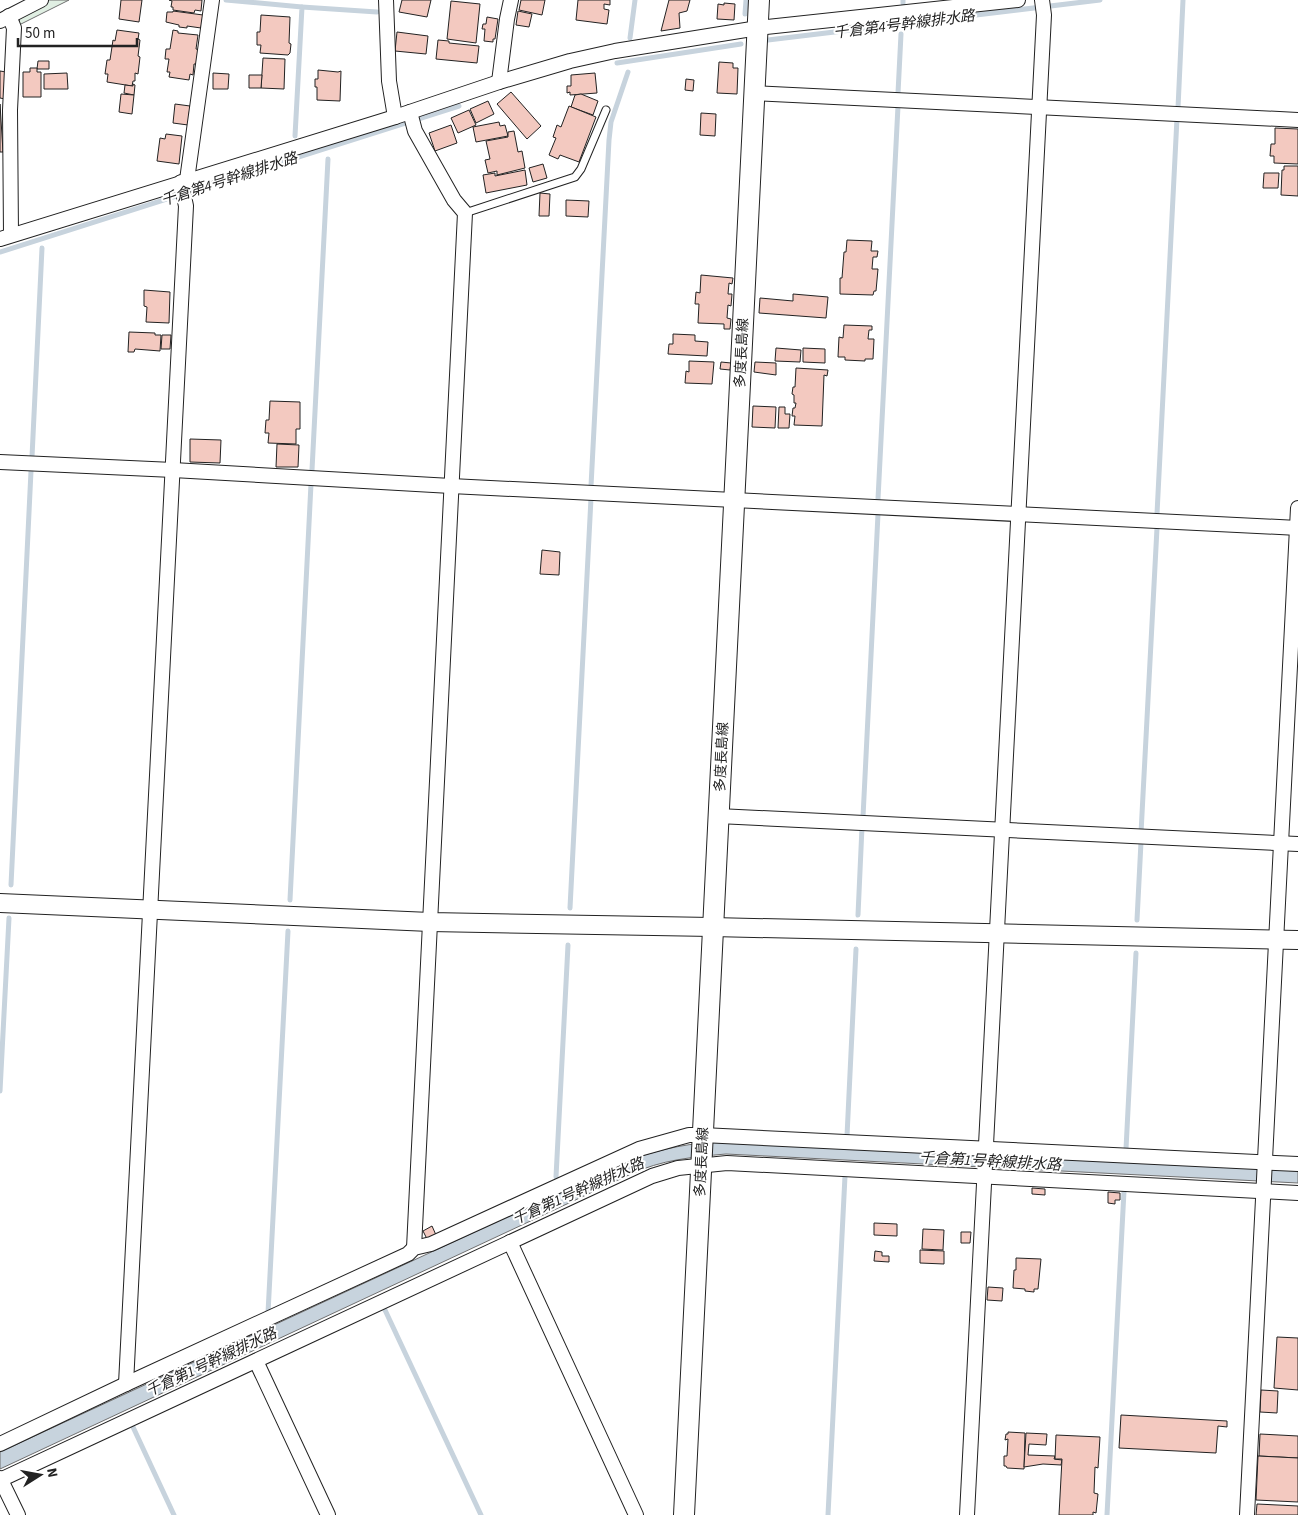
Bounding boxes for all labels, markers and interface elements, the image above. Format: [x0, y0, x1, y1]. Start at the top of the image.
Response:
water label: 千倉第4号幹線排水路 [832, 5, 978, 44]
scale bar [18, 15, 136, 47]
text: 50 m [25, 23, 55, 44]
water label: 千倉第4号幹線排水路 [158, 147, 302, 211]
street label: 多度長島線 [730, 318, 754, 389]
street label: 多度長島線 [710, 722, 734, 793]
street label: 多度長島線 [690, 1127, 714, 1198]
water label: 千倉第1号幹線排水路 [918, 1147, 1064, 1176]
water label: 千倉第1号幹線排水路 [509, 1152, 649, 1230]
water label: 千倉第1号幹線排水路 [142, 1322, 282, 1402]
north arrow [15, 1450, 65, 1500]
text: N [41, 1466, 62, 1479]

